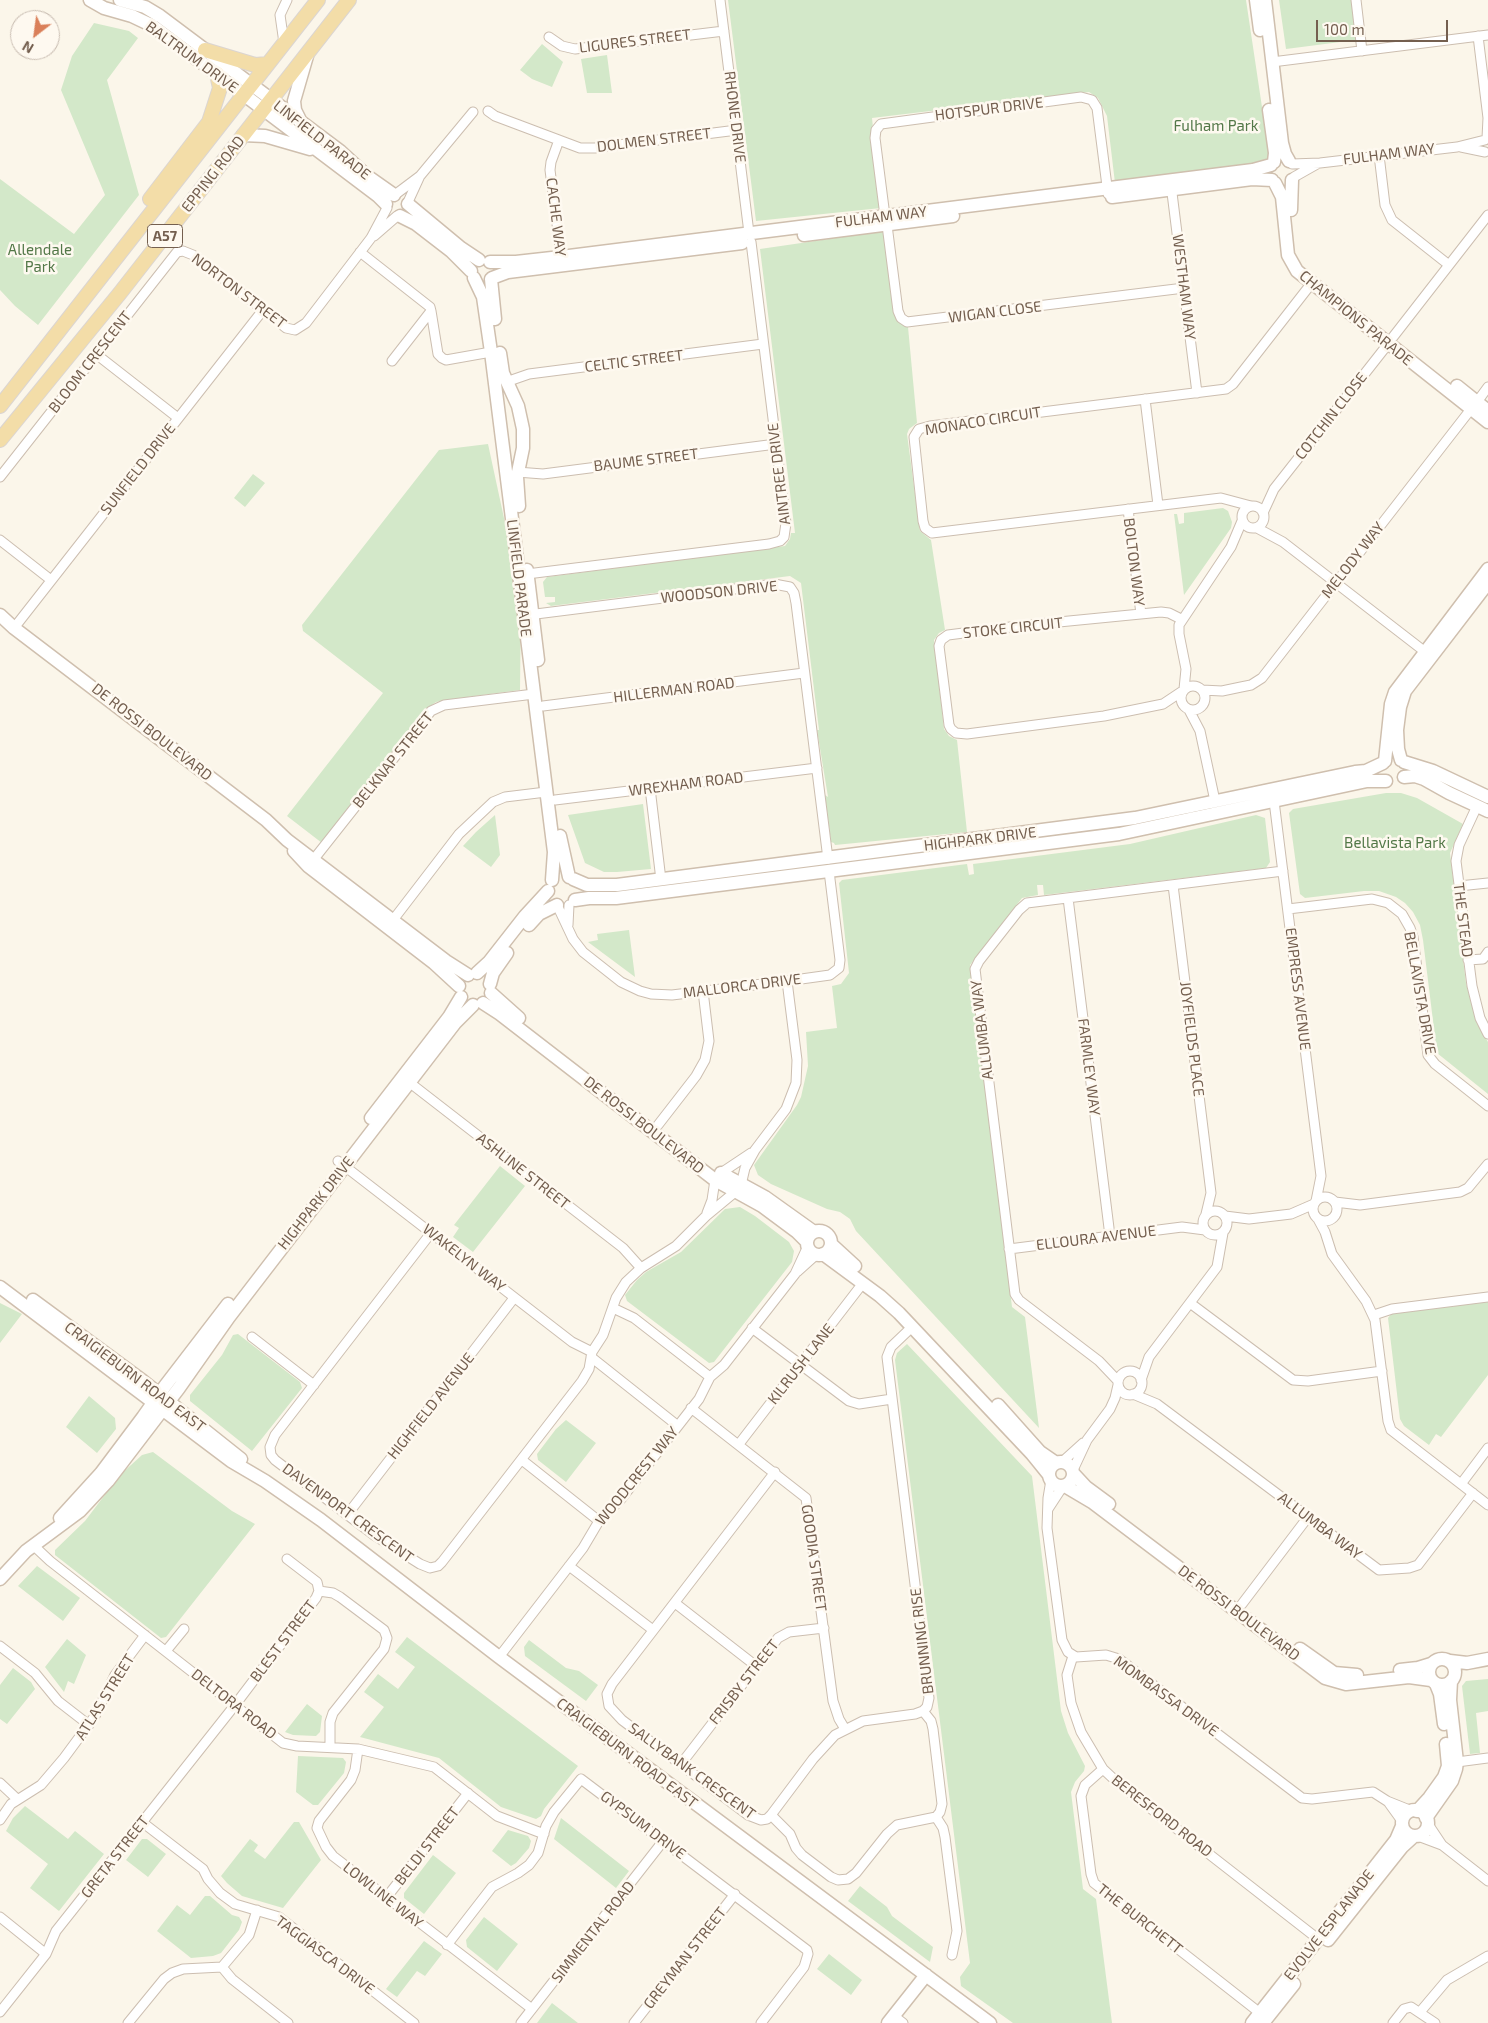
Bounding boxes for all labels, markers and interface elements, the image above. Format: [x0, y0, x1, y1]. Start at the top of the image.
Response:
north arrow [10, 10, 60, 60]
scale bar [1318, 10, 1450, 42]
street label: BALTRUM DRIVE [142, 17, 242, 97]
text: 100 m [1324, 20, 1365, 38]
street label: LIGURES STREET [578, 25, 692, 57]
text: N [19, 38, 36, 57]
street label: RHONE DRIVE [720, 70, 750, 164]
street label: HOTSPUR DRIVE [934, 93, 1044, 125]
street label: LINFIELD PARADE [270, 97, 374, 183]
park label: Fulham Park [1174, 117, 1258, 135]
street label: DOLMEN STREET [596, 124, 712, 156]
street label: EPPING ROAD [178, 132, 248, 216]
street label: FULHAM WAY [1342, 139, 1436, 169]
street label: CACHE WAY [542, 177, 570, 257]
street label: FULHAM WAY [834, 202, 928, 232]
road number: A57 [148, 225, 182, 248]
street label: WESTHAM WAY [1169, 233, 1199, 341]
park label: Allendale Park [8, 241, 72, 276]
street label: NORTON STREET [188, 249, 290, 333]
street label: CHAMPIONS PARADE [1296, 267, 1416, 369]
street label: WIGAN CLOSE [947, 297, 1043, 327]
street label: BLOOM CRESCENT [45, 308, 135, 416]
street label: CELTIC STREET [583, 346, 685, 376]
street label: COTCHIN CLOSE [1291, 369, 1371, 463]
street label: MONACO CIRCUIT [923, 403, 1043, 439]
street label: SUNFIELD DRIVE [97, 420, 179, 518]
street label: AINTREE DRIVE [764, 422, 794, 526]
street label: BAUME STREET [593, 445, 699, 475]
street label: BOLTON WAY [1120, 517, 1148, 607]
street label: LINFIELD PARADE [503, 518, 535, 638]
street label: MELODY WAY [1318, 518, 1388, 602]
street label: WOODSON DRIVE [660, 577, 778, 607]
street label: STOKE CIRCUIT [962, 614, 1064, 642]
street label: HILLERMAN ROAD [612, 674, 736, 706]
street label: DE ROSSI BOULEVARD [88, 679, 216, 785]
street label: BELKNAP STREET [349, 708, 437, 812]
street label: WREXHAM ROAD [628, 768, 744, 800]
street label: HIGHPARK DRIVE [923, 823, 1037, 855]
park label: Bellavista Park [1344, 834, 1446, 852]
street label: THE STEAD [1449, 882, 1477, 958]
street label: EMPRESS AVENUE [1282, 927, 1314, 1051]
street label: BELLAVISTA DRIVE [1400, 930, 1440, 1056]
street label: MALLORCA DRIVE [682, 970, 802, 1002]
street label: ALLUMBA WAY [967, 979, 997, 1081]
street label: JOYFIELDS PLACE [1176, 980, 1208, 1098]
street label: FARMLEY WAY [1074, 1017, 1104, 1117]
street label: DE ROSSI BOULEVARD [580, 1072, 708, 1178]
street label: ASHLINE STREET [473, 1129, 573, 1213]
street label: HIGHPARK DRIVE [274, 1153, 358, 1253]
street label: WAKELYN WAY [419, 1220, 509, 1296]
street label: ELLOURA AVENUE [1035, 1222, 1157, 1254]
street label: CRAIGIEBURN ROAD EAST [61, 1318, 209, 1436]
street label: KILRUSH LANE [764, 1320, 838, 1408]
street label: HIGHFIELD AVENUE [384, 1349, 478, 1463]
street label: WOODCREST WAY [592, 1423, 682, 1529]
street label: DAVENPORT CRESCENT [279, 1459, 417, 1567]
street label: ALLUMBA WAY [1274, 1489, 1366, 1563]
street label: GOODIA STREET [798, 1503, 830, 1613]
street label: DE ROSSI BOULEVARD [1175, 1561, 1303, 1665]
street label: BRUNNING RISE [907, 1587, 937, 1695]
street label: BLEST STREET [246, 1597, 320, 1685]
street label: FRISBY STREET [705, 1636, 783, 1728]
street label: ATLAS STREET [71, 1651, 139, 1743]
street label: MOMBASSA DRIVE [1110, 1652, 1222, 1740]
street label: DELTORA ROAD [188, 1665, 280, 1743]
street label: CRAIGIEBURN ROAD EAST [553, 1694, 701, 1812]
street label: SALLYBANK CRESCENT [625, 1719, 759, 1823]
street label: BERESFORD ROAD [1108, 1771, 1216, 1861]
street label: GYPSUM DRIVE [597, 1787, 689, 1863]
street label: BELDI STREET [391, 1803, 463, 1889]
street label: GRETA STREET [77, 1812, 153, 1902]
street label: LOWLINE WAY [339, 1858, 427, 1932]
street label: EVOLVE ESPLANADE [1280, 1866, 1378, 1984]
street label: SIMMENTAL ROAD [548, 1877, 638, 1987]
street label: THE BURCHETT [1094, 1880, 1186, 1958]
street label: GREYMAN STREET [640, 1904, 730, 2012]
street label: TAGGIASCA DRIVE [272, 1912, 378, 1998]

